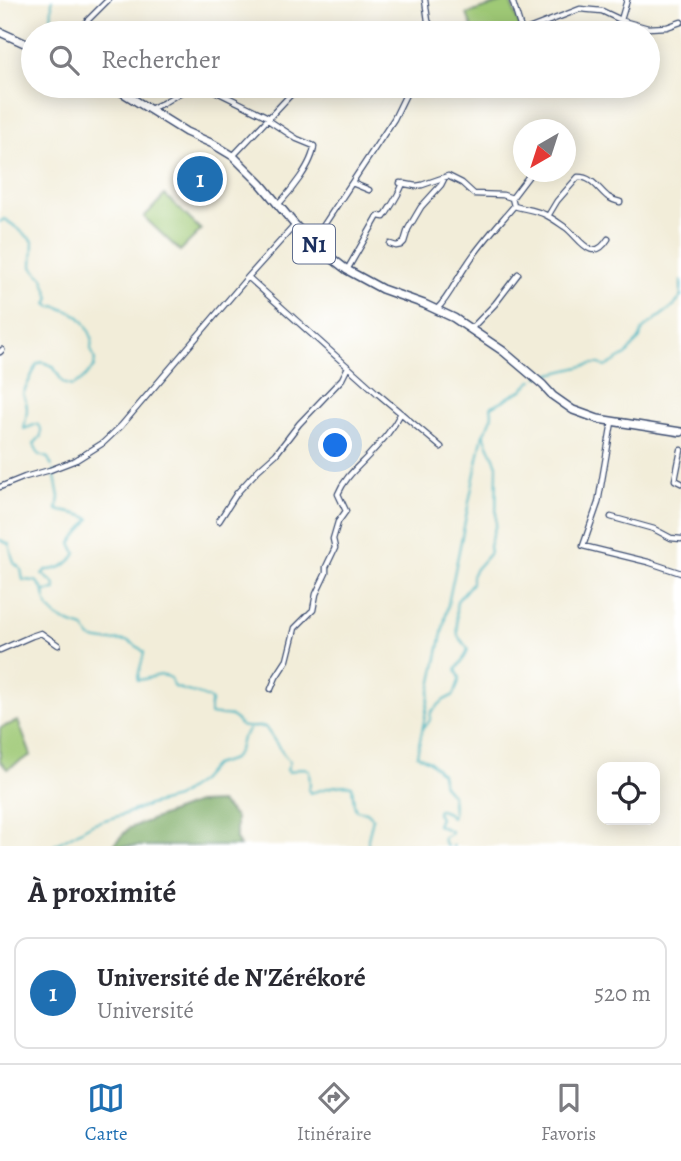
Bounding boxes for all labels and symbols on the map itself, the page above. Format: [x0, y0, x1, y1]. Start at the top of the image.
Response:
north arrow [513, 119, 576, 182]
pin: 1 [177, 153, 223, 205]
road number: N1 [293, 224, 335, 264]
your location [318, 428, 352, 462]

